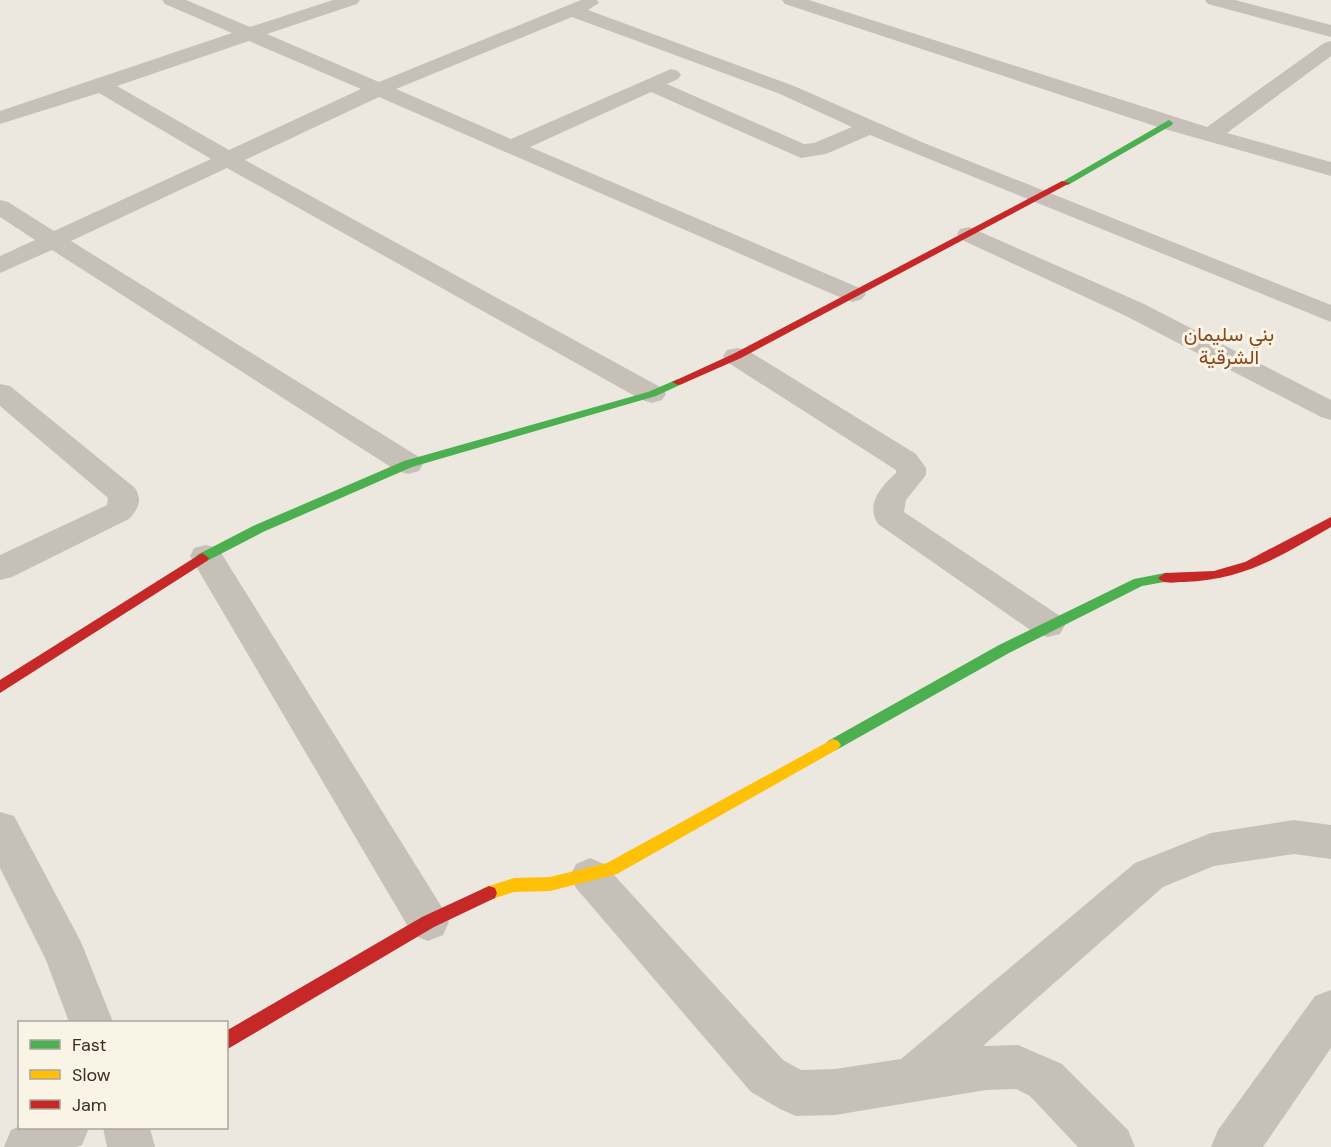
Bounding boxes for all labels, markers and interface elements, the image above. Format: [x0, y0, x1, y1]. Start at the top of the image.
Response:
district label: بني سليمان الشرقية [1184, 321, 1274, 370]
legend [18, 1021, 228, 1129]
text: Fast [72, 1033, 107, 1057]
text: Slow [72, 1063, 111, 1087]
text: Jam [72, 1093, 107, 1117]

